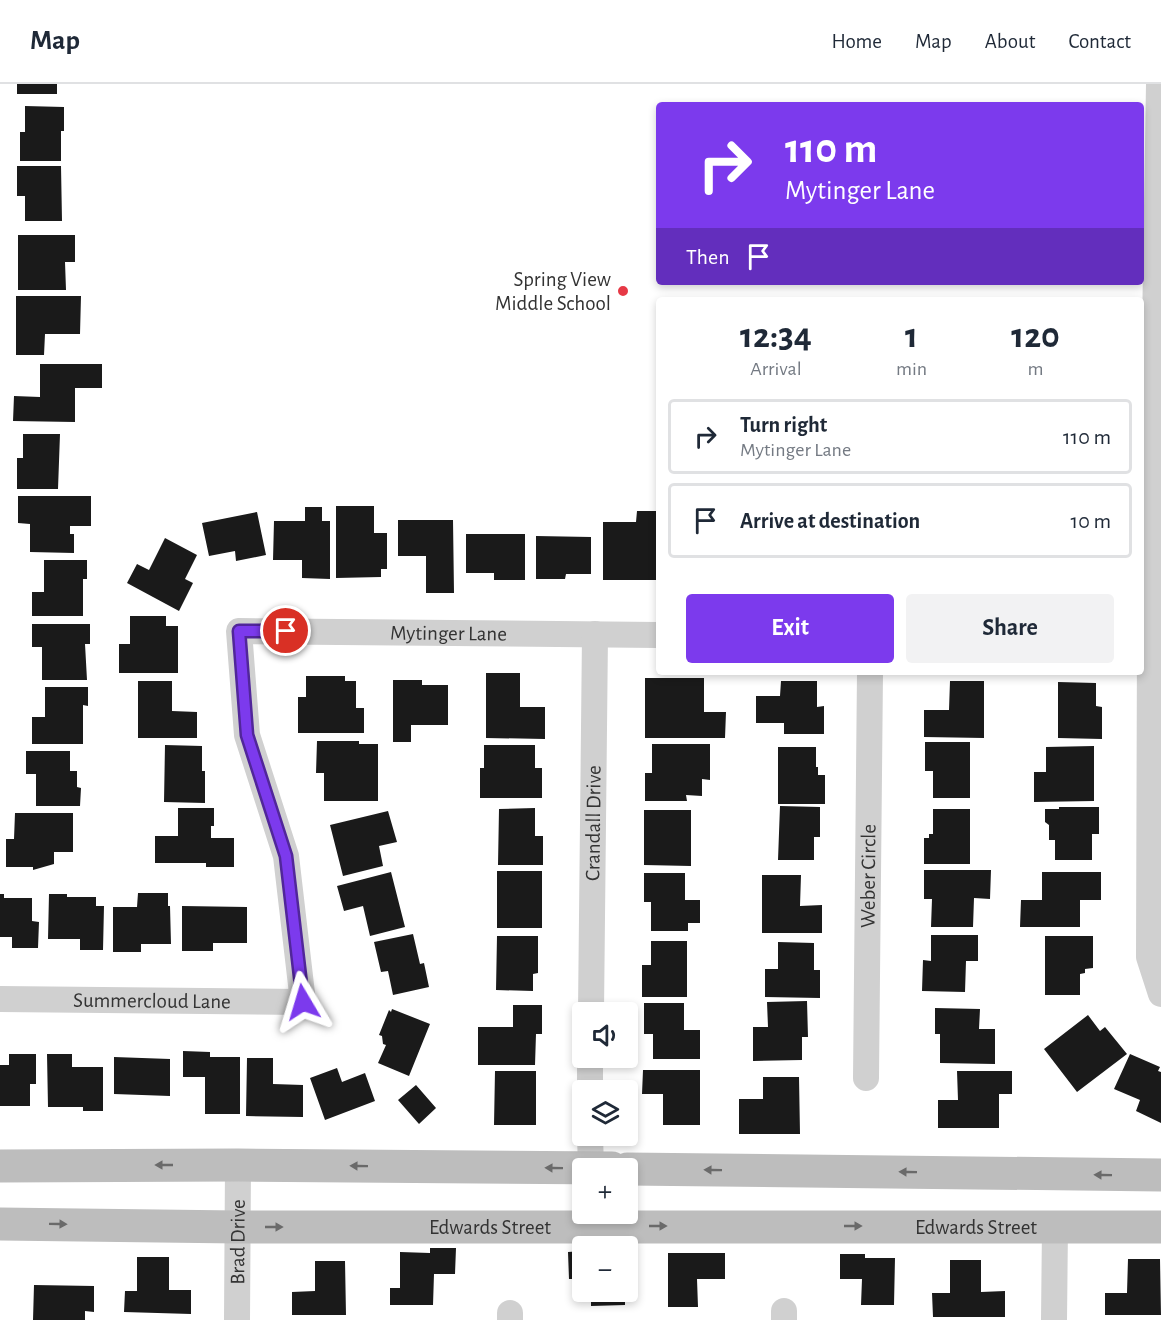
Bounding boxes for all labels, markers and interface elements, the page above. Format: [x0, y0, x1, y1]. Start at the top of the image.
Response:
text: Map [30, 27, 80, 55]
text: Home [831, 31, 882, 52]
text: Map [915, 31, 952, 52]
text: About [985, 31, 1035, 52]
text: Contact [1068, 31, 1131, 52]
icon: right [686, 126, 764, 204]
text: 110 m [785, 128, 877, 170]
text: Mytinger Lane [785, 177, 935, 204]
icon: arrive [742, 240, 775, 273]
text: Then [686, 246, 730, 268]
place label: Spring View Middle School [495, 269, 611, 314]
marker: Spring View Middle School [616, 284, 630, 298]
text: 12:34 [740, 318, 812, 354]
text: 1 [905, 318, 918, 354]
text: 120 [1011, 318, 1060, 354]
text: Arrival [750, 359, 802, 379]
text: min [896, 359, 927, 379]
text: m [1028, 359, 1044, 379]
text: Turn right [740, 414, 827, 436]
icon: right [689, 420, 722, 453]
text: 110 m [1063, 426, 1111, 448]
text: Mytinger Lane [740, 440, 851, 460]
icon: arrive [689, 504, 722, 537]
text: Arrive at destination [740, 510, 920, 532]
text: 10 m [1071, 510, 1111, 532]
button: Exit [686, 594, 894, 663]
button: Share [906, 594, 1114, 663]
pin [260, 605, 311, 656]
icon: arrive [269, 614, 302, 647]
street label: Mytinger Lane [390, 622, 507, 645]
street label: Crandall Drive [582, 765, 605, 881]
street label: Weber Circle [857, 824, 880, 928]
position arrow [271, 970, 335, 1034]
street label: Summercloud Lane [73, 990, 231, 1012]
map controls [572, 1002, 638, 1302]
button: sound [572, 1002, 638, 1068]
button: layers [572, 1080, 638, 1146]
button: + [572, 1158, 638, 1224]
one-way arrow [154, 1160, 173, 1170]
one-way arrow [349, 1161, 368, 1171]
one-way arrow [544, 1163, 563, 1173]
one-way arrow [703, 1165, 722, 1175]
one-way arrow [898, 1167, 917, 1177]
one-way arrow [1093, 1170, 1112, 1179]
street label: Brad Drive [227, 1199, 249, 1285]
street label: Edwards Street [429, 1217, 551, 1238]
street label: Edwards Street [915, 1217, 1037, 1238]
one-way arrow [49, 1220, 68, 1229]
one-way arrow [649, 1221, 668, 1231]
one-way arrow [844, 1221, 863, 1231]
one-way arrow [265, 1222, 284, 1231]
button: − [572, 1236, 638, 1302]

